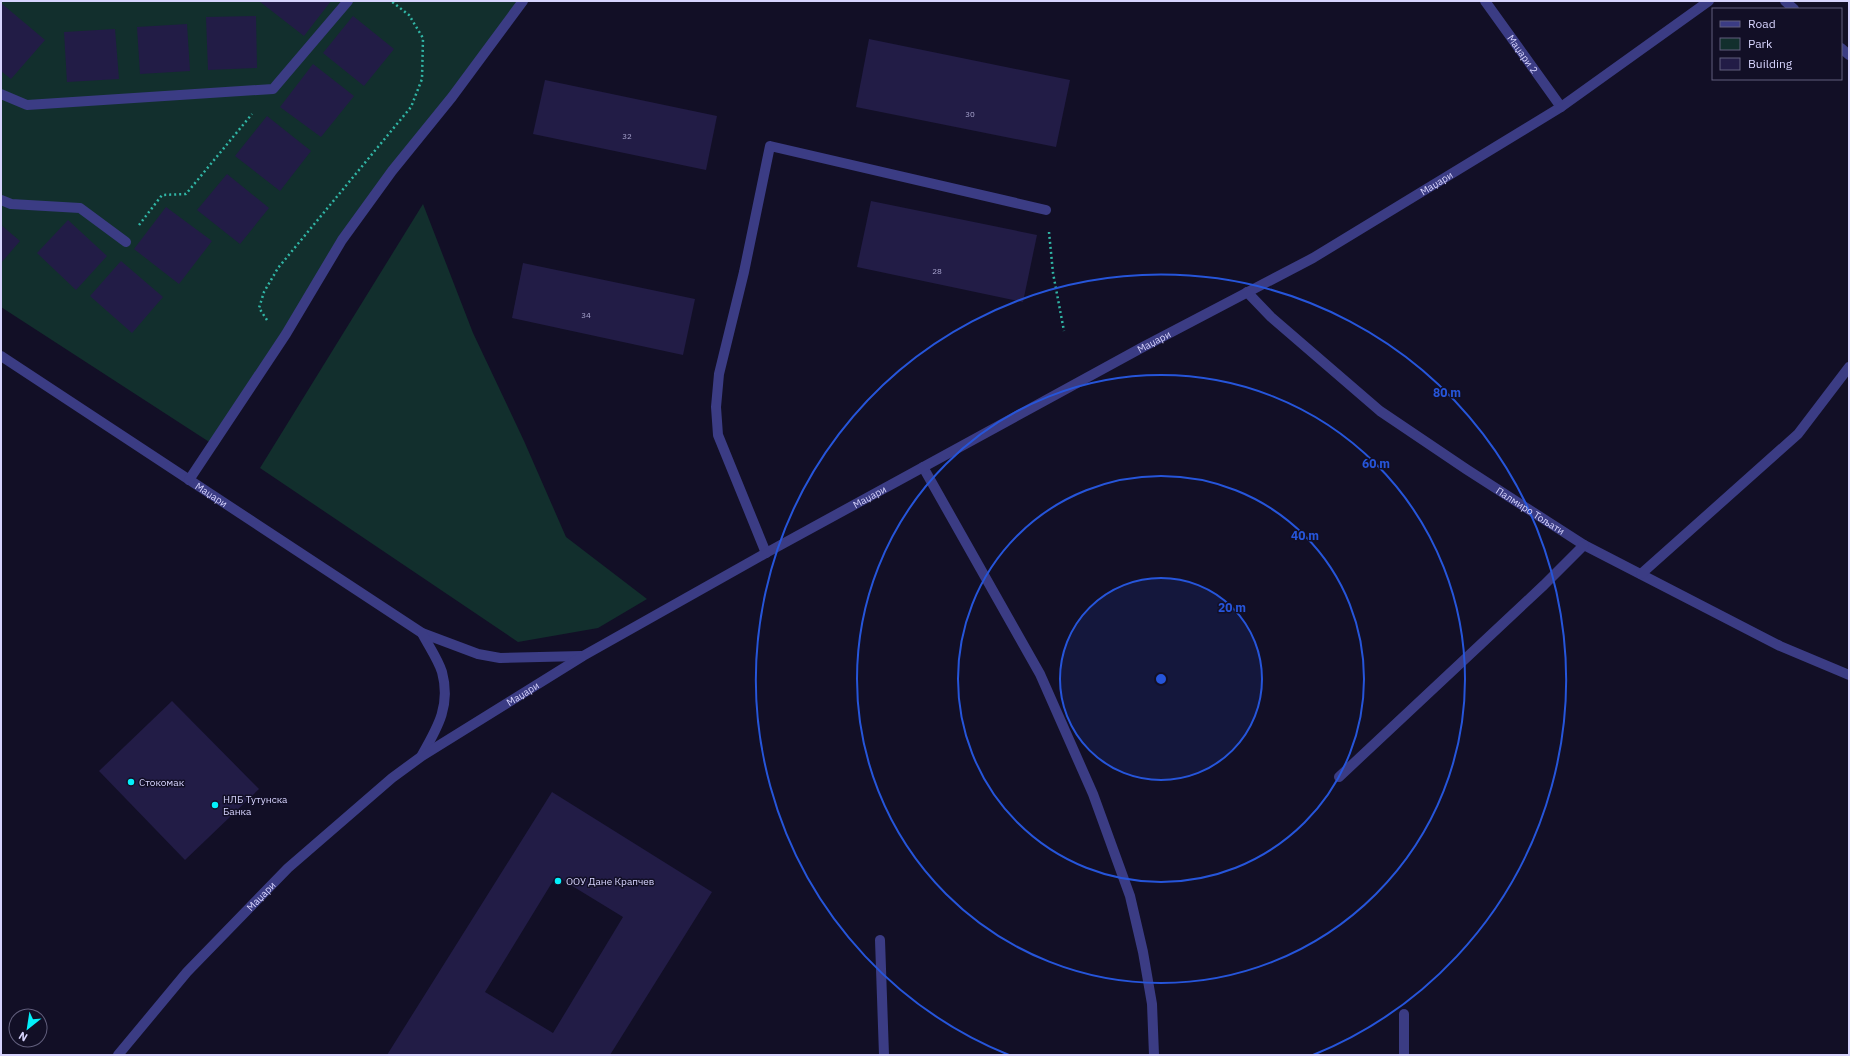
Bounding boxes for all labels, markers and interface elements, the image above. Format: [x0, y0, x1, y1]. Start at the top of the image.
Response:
legend [1712, 8, 1842, 80]
text: Road [1748, 16, 1776, 31]
street label: Маџари 2 [1504, 32, 1541, 76]
text: Park [1748, 36, 1773, 51]
text: Building [1748, 56, 1793, 71]
house number: 30 [965, 109, 975, 119]
house number: 32 [622, 131, 632, 141]
street label: Маџари [1418, 168, 1455, 198]
house number: 28 [932, 266, 942, 276]
house number: 34 [581, 310, 591, 320]
street label: Маџари [1135, 328, 1173, 356]
text: 80 m [1433, 385, 1461, 400]
text: 60 m [1362, 456, 1390, 471]
street label: Маџари [193, 480, 230, 510]
street label: Маџари [851, 482, 889, 511]
street label: Палмиро Тољати [1493, 484, 1567, 538]
text: 40 m [1291, 528, 1319, 543]
text: 20 m [1218, 600, 1246, 615]
centre of rings [1154, 672, 1168, 686]
street label: Маџари [504, 679, 542, 709]
place label: Стокомак [139, 776, 185, 789]
marker: Стокомак [126, 777, 136, 787]
place label: НЛБ Тутунска Банка [223, 793, 288, 818]
marker: НЛБ Тутунска Банка [210, 800, 220, 810]
place label: ООУ Дане Крапчев [566, 875, 654, 888]
marker: ООУ Дане Крапчев [553, 876, 563, 886]
street label: Маџари [244, 879, 279, 914]
north arrow [8, 1008, 48, 1048]
text: N [16, 1029, 30, 1045]

